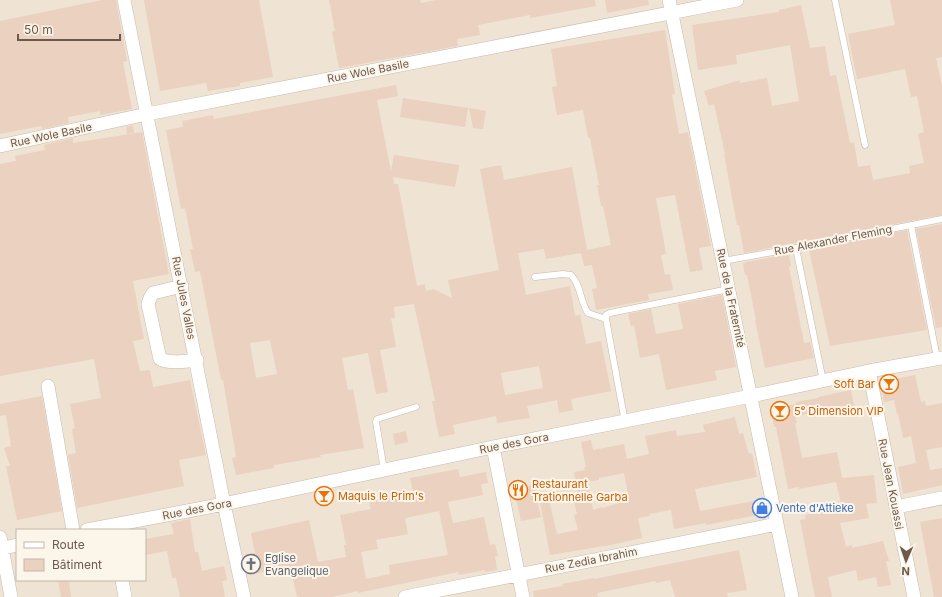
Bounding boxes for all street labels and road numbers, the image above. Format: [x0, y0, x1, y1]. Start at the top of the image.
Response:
street label: Rue Wole Basile [326, 56, 410, 86]
street label: Rue Wole Basile [9, 120, 93, 150]
street label: Rue Alexander Fleming [773, 222, 893, 258]
street label: Rue de la Fraternité [714, 247, 748, 349]
street label: Rue Jules Valles [169, 255, 199, 341]
street label: Rue des Gora [478, 429, 550, 457]
street label: Rue Jean Kouassi [875, 437, 907, 531]
street label: Rue des Gora [161, 495, 233, 523]
street label: Rue Zedia Ibrahim [544, 544, 638, 576]

